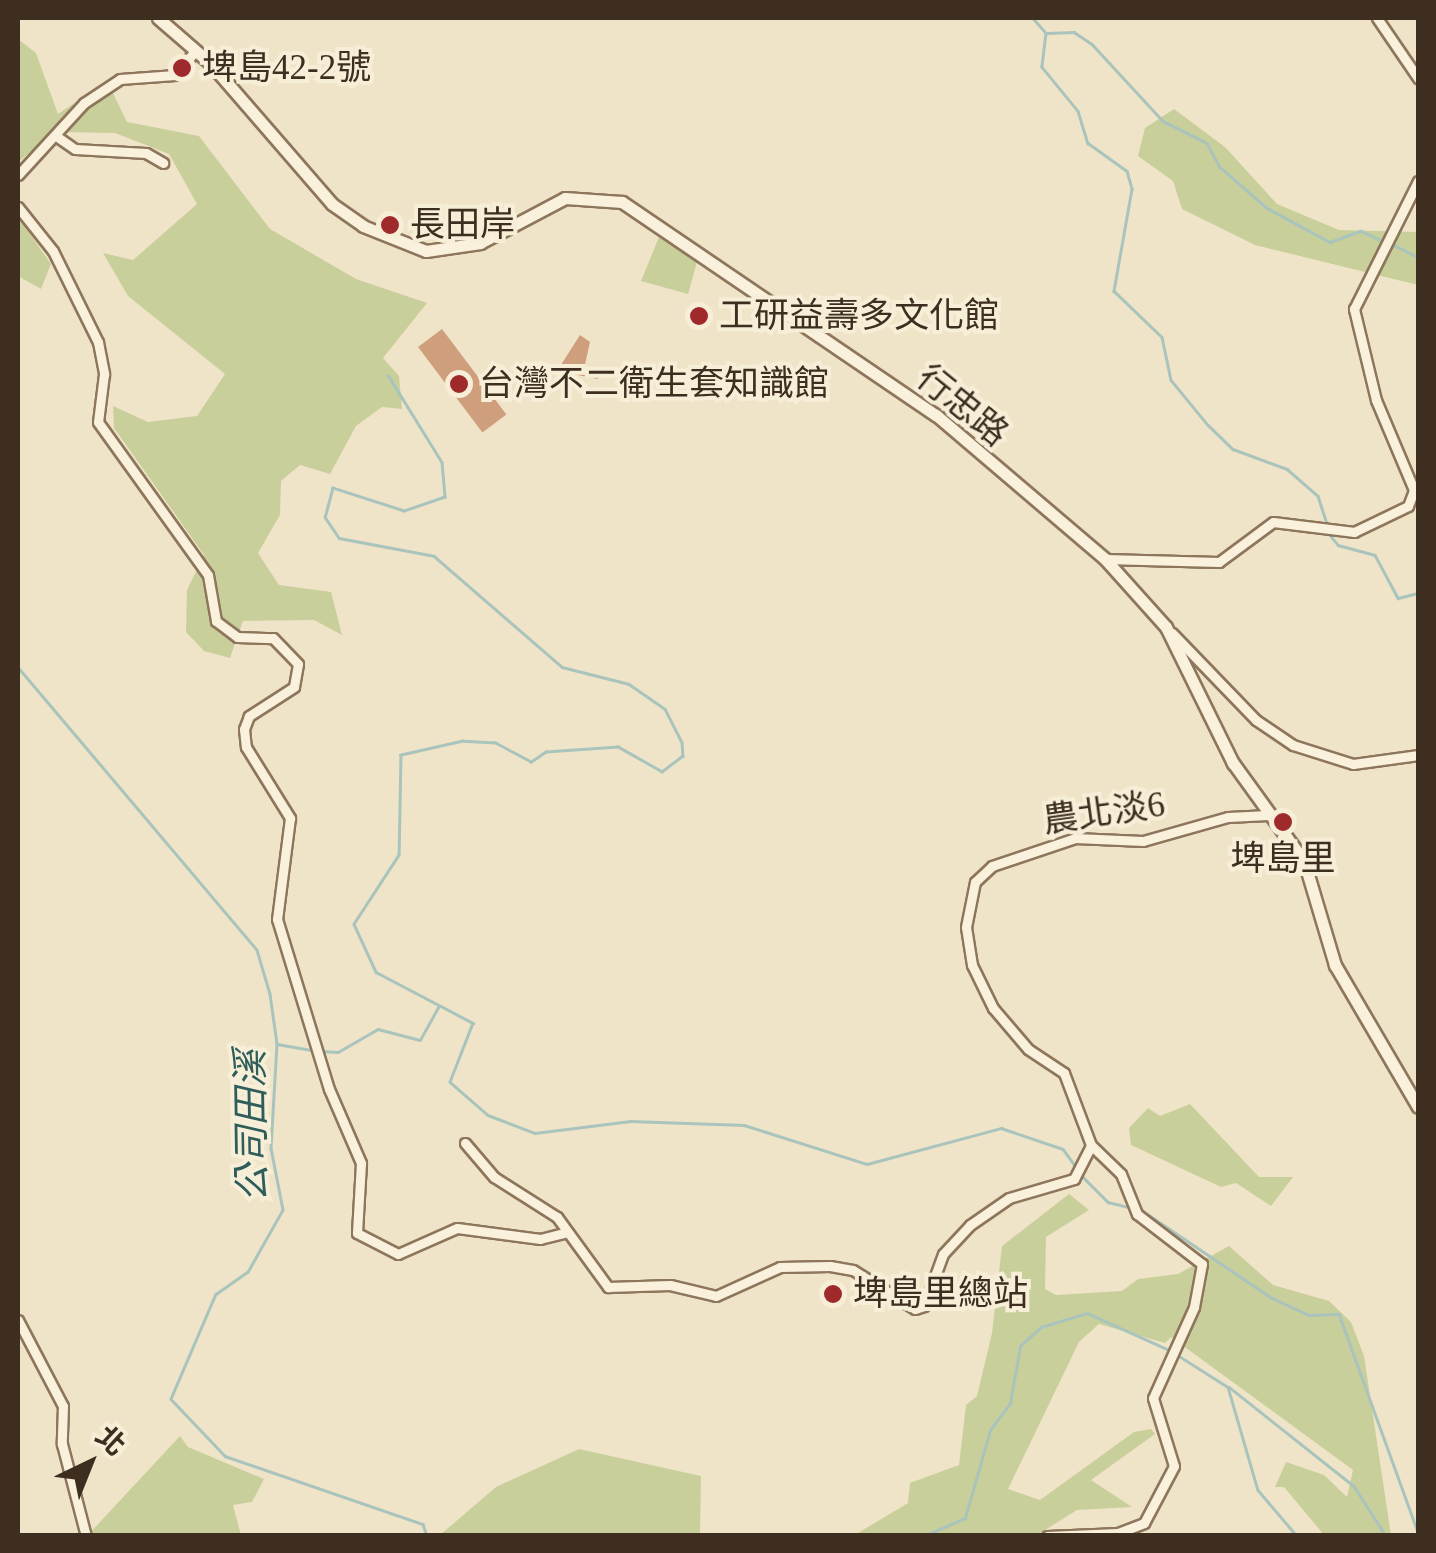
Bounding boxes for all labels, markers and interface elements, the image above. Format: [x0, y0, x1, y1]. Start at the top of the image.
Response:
place label: 埤島42-2號 [202, 47, 371, 89]
marker: 埤島42-2號 [171, 57, 193, 79]
place label: 長田岸 [410, 204, 515, 246]
marker: 長田岸 [379, 214, 401, 236]
place label: 工研益壽多文化館 [719, 295, 999, 337]
marker: 工研益壽多文化館 [688, 305, 710, 327]
street label: 行忠路 [908, 357, 1016, 455]
place label: 台灣不二衛生套知識館 [479, 363, 829, 405]
marker: 台灣不二衛生套知識館 [448, 373, 470, 395]
street label: 農北淡6 [1040, 784, 1168, 842]
marker: 埤島里 [1272, 811, 1294, 833]
place label: 埤島里 [1231, 838, 1335, 880]
water label: 公司田溪 [228, 1050, 276, 1202]
place label: 埤島里總站 [853, 1273, 1028, 1315]
marker: 埤島里總站 [822, 1283, 844, 1305]
north arrow [40, 1413, 140, 1513]
text: 北 [90, 1420, 132, 1462]

